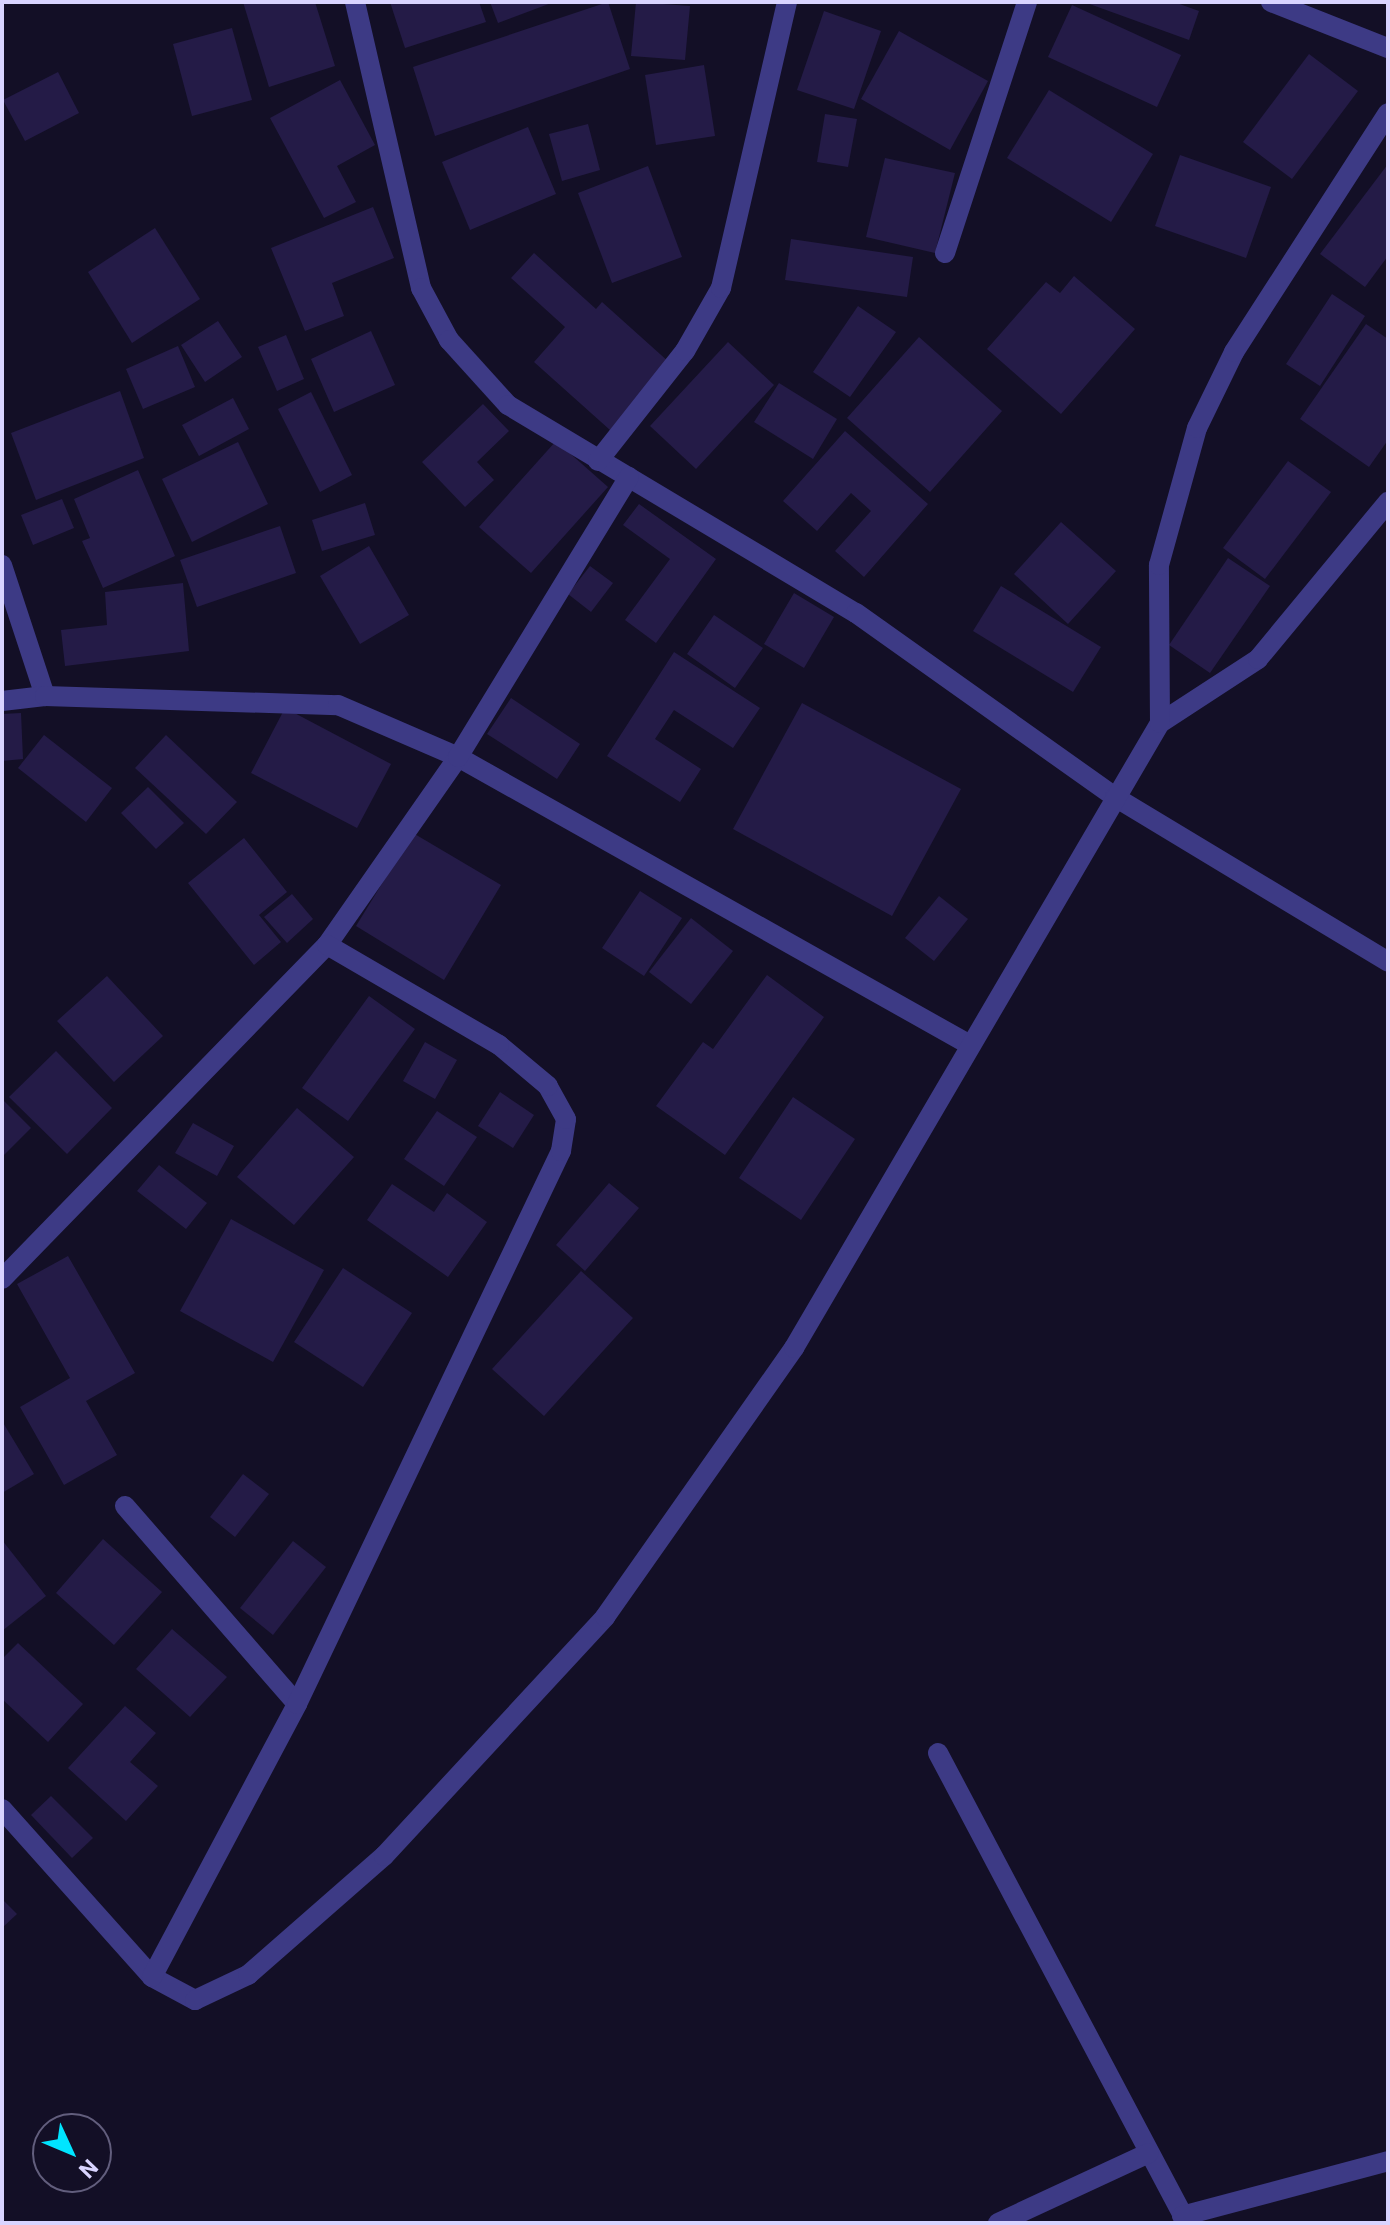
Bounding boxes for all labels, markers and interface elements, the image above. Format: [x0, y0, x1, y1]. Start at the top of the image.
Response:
north arrow [32, 2113, 112, 2193]
text: N [74, 2154, 103, 2183]

